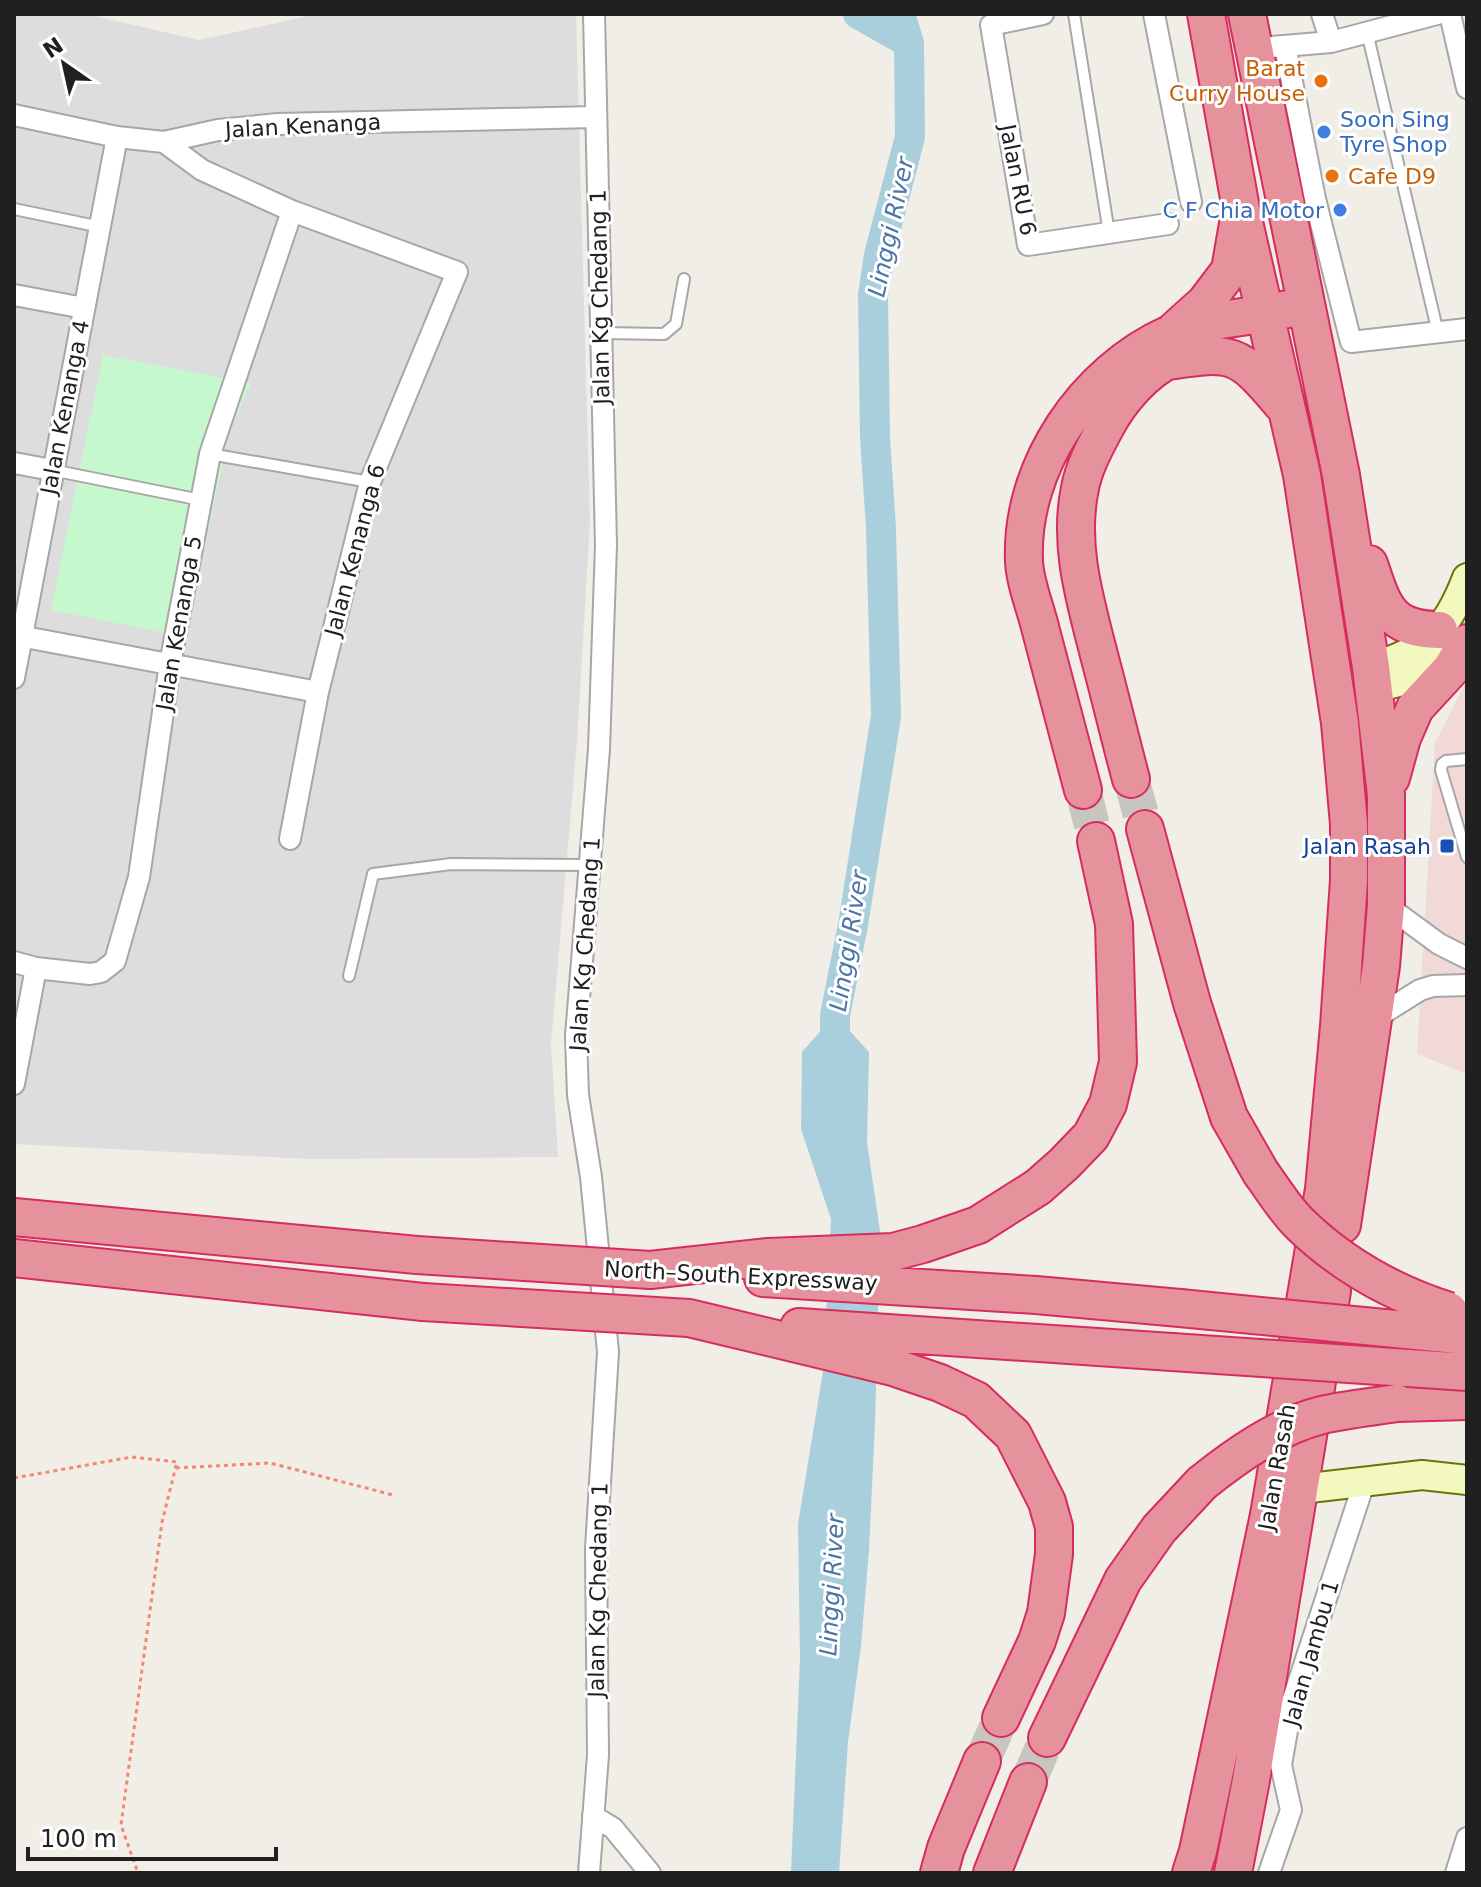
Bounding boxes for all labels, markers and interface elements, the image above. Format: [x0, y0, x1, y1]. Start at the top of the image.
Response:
north arrow [24, 24, 104, 104]
text: N [38, 32, 68, 63]
place label: Barat Curry House [1169, 56, 1305, 106]
marker: Barat Curry House [1312, 72, 1330, 90]
place label: Soon Sing Tyre Shop [1339, 107, 1450, 157]
street label: Jalan Kenanga [222, 109, 382, 143]
street label: Jalan RU 6 [995, 120, 1041, 238]
marker: Soon Sing Tyre Shop [1315, 123, 1333, 141]
water label: Linggi River [863, 152, 920, 299]
place label: Cafe D9 [1348, 164, 1436, 189]
marker: Cafe D9 [1323, 167, 1341, 185]
street label: Jalan Kg Chedang 1 [586, 189, 614, 407]
place label: C F Chia Motor [1163, 198, 1325, 223]
marker: C F Chia Motor [1331, 201, 1349, 219]
street label: Jalan Kenanga 4 [35, 318, 94, 498]
street label: Jalan Kenanga 6 [319, 461, 390, 641]
street label: Jalan Kenanga 5 [151, 534, 207, 714]
place label: Jalan Rasah [1301, 834, 1431, 859]
street label: Jalan Kg Chedang 1 [565, 836, 605, 1054]
marker: Jalan Rasah [1438, 837, 1456, 855]
water label: Linggi River [824, 866, 874, 1013]
street label: North–South Expressway [604, 1256, 878, 1296]
street label: Jalan Rasah [1253, 1402, 1300, 1534]
street label: Jalan Kg Chedang 1 [584, 1482, 612, 1700]
water label: Linggi River [814, 1511, 850, 1657]
street label: Jalan Jambu 1 [1278, 1577, 1344, 1731]
scale bar [28, 1811, 276, 1861]
text: 100 m [40, 1825, 117, 1853]

